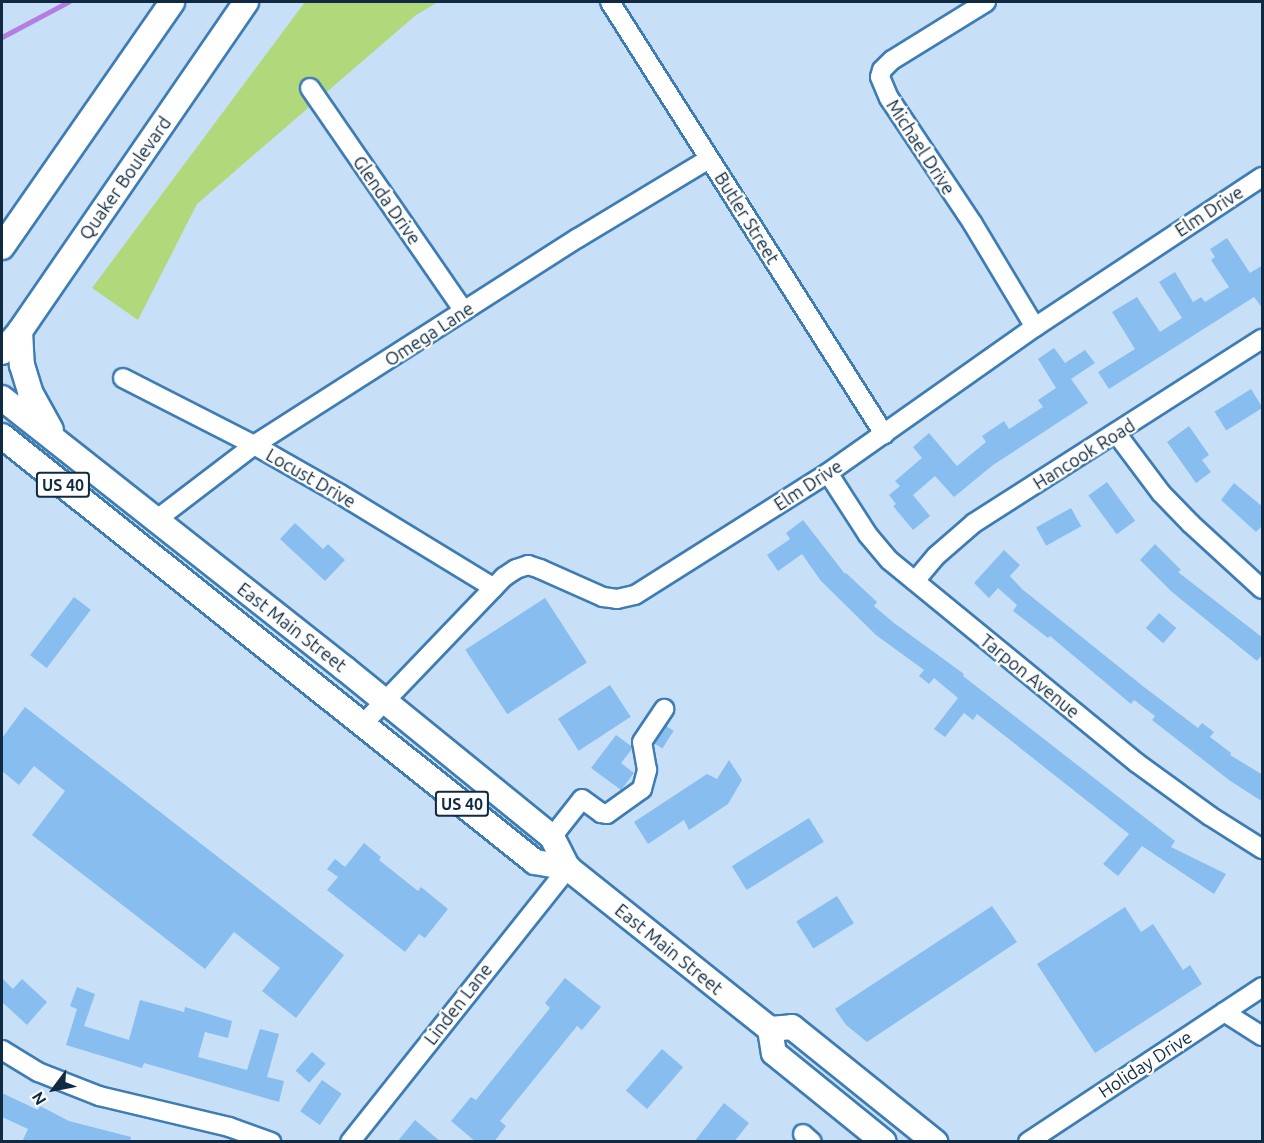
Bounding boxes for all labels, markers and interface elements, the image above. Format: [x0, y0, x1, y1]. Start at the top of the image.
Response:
street label: Michael Drive [882, 95, 960, 199]
street label: Quaker Boulevard [74, 112, 176, 244]
street label: Glenda Drive [349, 151, 425, 249]
street label: Butler Street [710, 168, 784, 268]
street label: Elm Drive [1171, 181, 1247, 241]
street label: Omega Lane [380, 297, 478, 371]
street label: Hancook Road [1029, 414, 1139, 494]
street label: Locust Drive [262, 444, 360, 512]
street label: Elm Drive [770, 455, 846, 515]
road number: US 40 [34, 472, 92, 498]
street label: East Main Street [233, 578, 351, 676]
street label: Tarpon Avenue [976, 629, 1084, 723]
road number: US 40 [434, 791, 490, 817]
street label: East Main Street [611, 899, 727, 999]
street label: Linden Lane [420, 959, 496, 1049]
street label: Holiday Drive [1094, 1026, 1196, 1102]
north arrow [24, 1059, 84, 1119]
text: N [28, 1089, 50, 1108]

